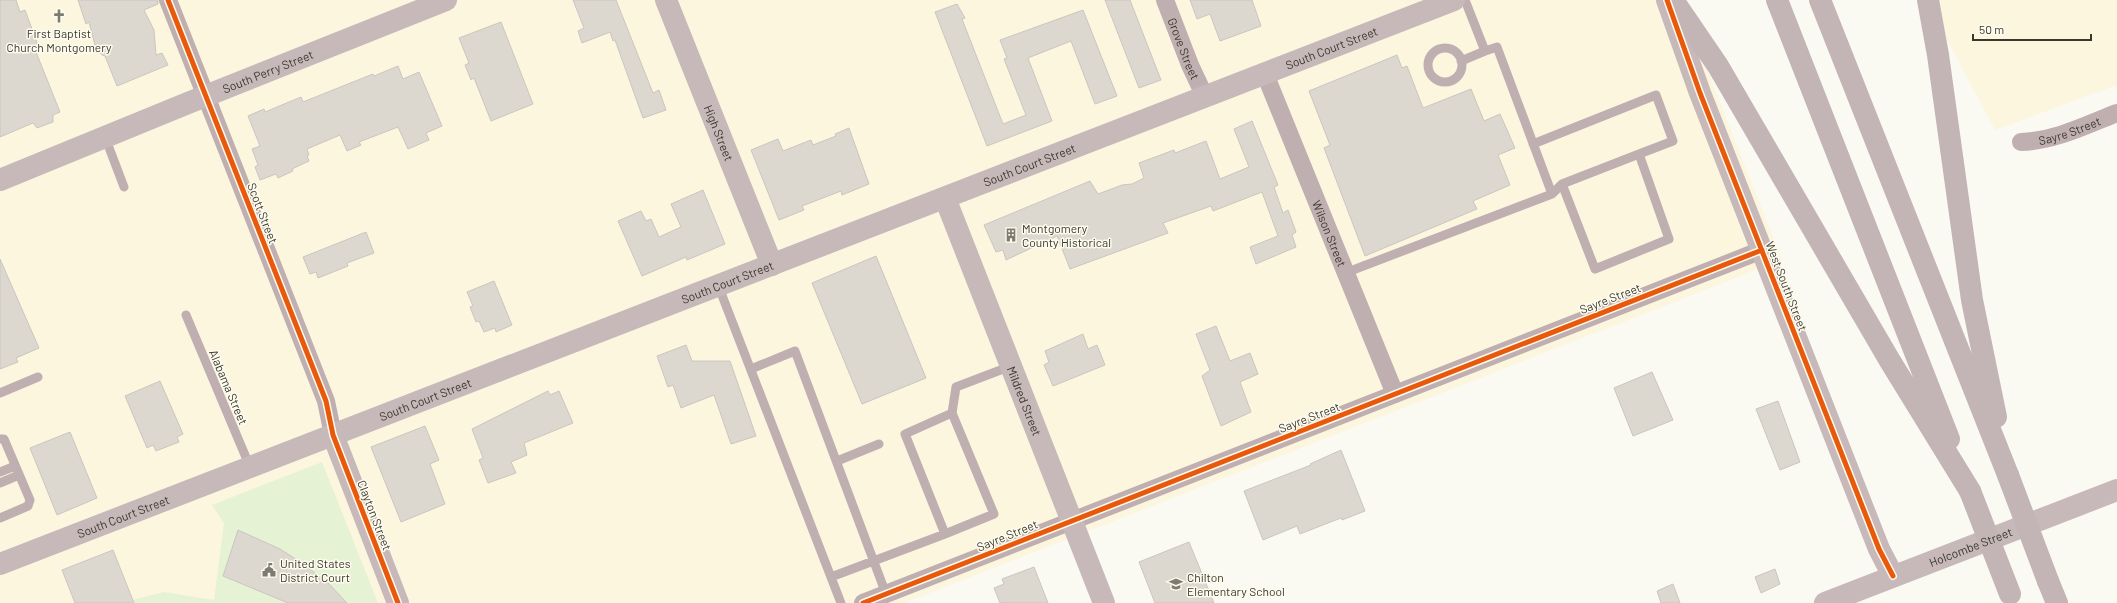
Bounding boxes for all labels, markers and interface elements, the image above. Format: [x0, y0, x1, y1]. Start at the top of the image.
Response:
church icon: First Baptist Church Montgomery [51, 8, 67, 24]
street label: Grove Street [1165, 16, 1203, 81]
scale bar [1973, 16, 2091, 42]
text: 50 m [1979, 22, 2004, 36]
street label: South Court Street [1283, 23, 1379, 72]
place label: First Baptist Church Montgomery [7, 26, 112, 54]
street label: South Perry Street [220, 47, 315, 96]
street label: High Street [702, 103, 737, 163]
street label: Sayre Street [2037, 113, 2102, 147]
street label: South Court Street [981, 141, 1077, 189]
street label: Scott Street [245, 181, 281, 245]
street label: Wilson Street [1310, 198, 1349, 269]
place label: Montgomery County Historical [1022, 221, 1111, 249]
building icon: Montgomery County Historical [1003, 227, 1019, 243]
street label: West South Street [1763, 239, 1811, 333]
street label: South Court Street [679, 258, 775, 306]
street label: Sayre Street [1577, 280, 1643, 316]
street label: Alabama Street [207, 347, 251, 427]
street label: Mildred Street [1005, 364, 1045, 438]
street label: South Court Street [377, 375, 473, 423]
street label: Sayre Street [1276, 399, 1342, 435]
street label: Clayton Street [355, 478, 395, 552]
street label: South Court Street [75, 492, 171, 540]
street label: Sayre Street [974, 516, 1040, 554]
street label: Holcombe Street [1927, 524, 2014, 569]
place label: United States District Court [280, 556, 351, 584]
public building icon: United States District Court [261, 562, 277, 578]
place label: Chilton Elementary School [1187, 570, 1285, 598]
school or university icon: Chilton Elementary School [1168, 576, 1184, 592]

